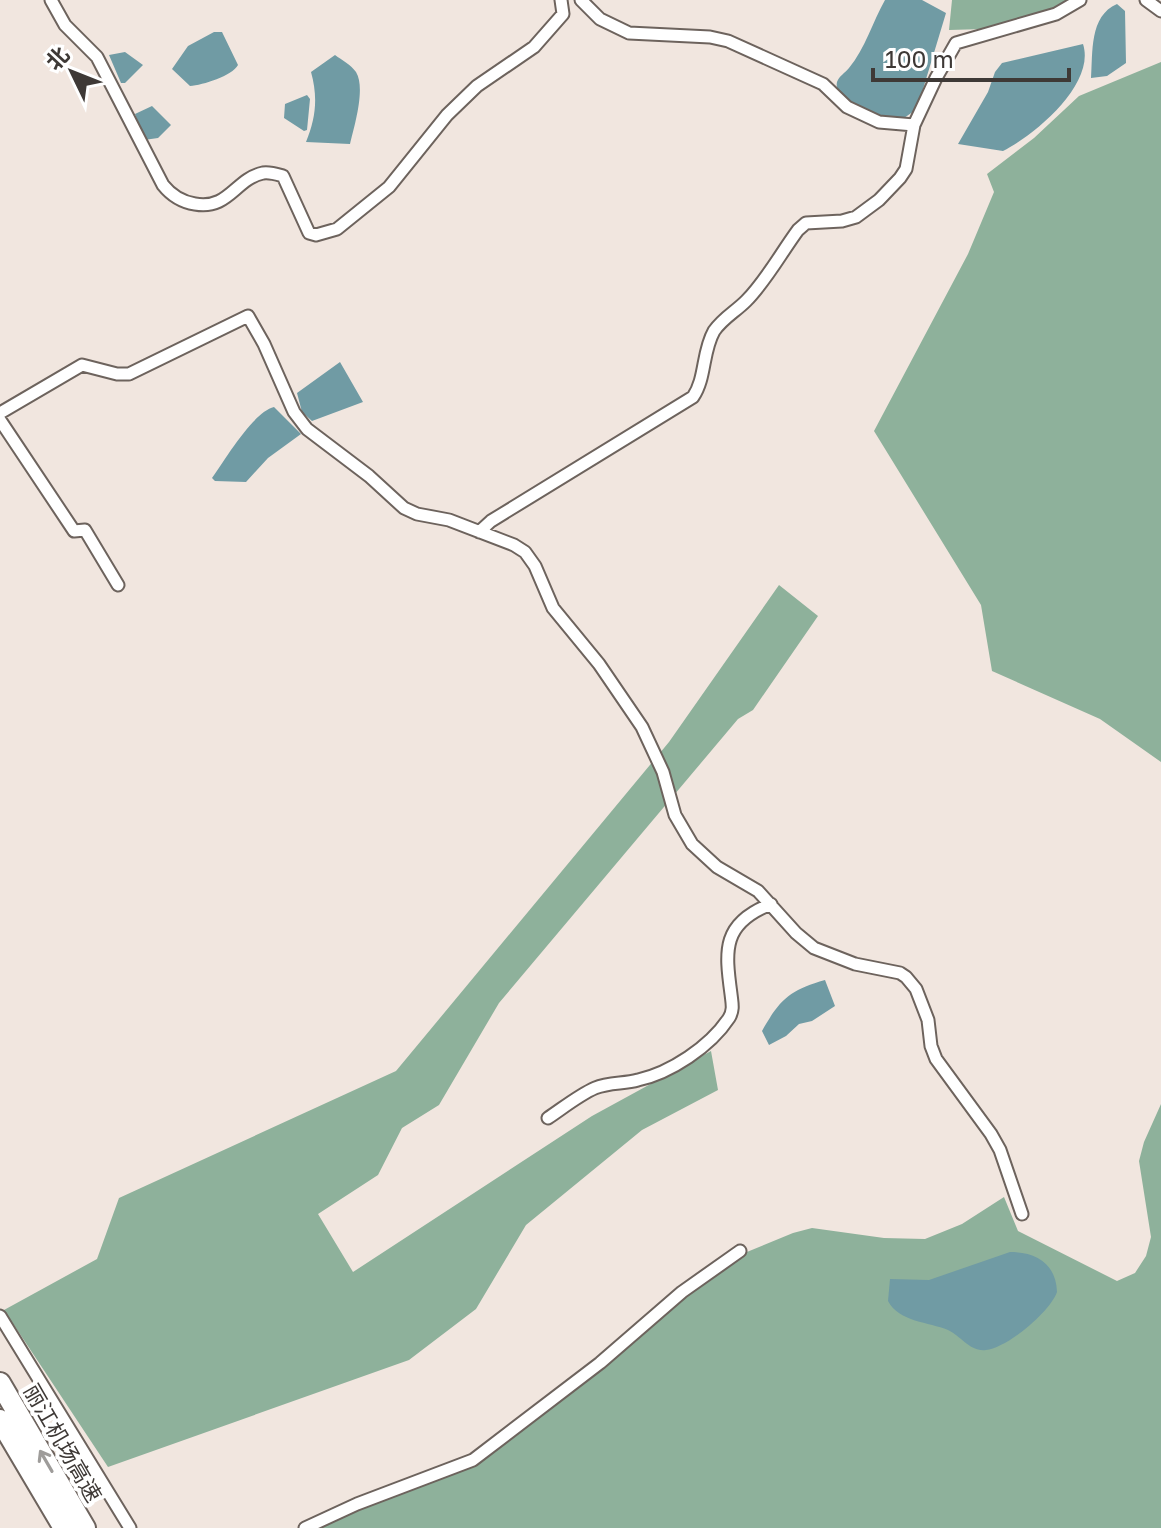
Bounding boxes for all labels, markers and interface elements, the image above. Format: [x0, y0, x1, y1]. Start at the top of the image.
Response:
north arrow [32, 32, 112, 112]
scale bar [873, 32, 1069, 82]
text: 北 [40, 41, 74, 75]
text: 100 m [885, 44, 954, 73]
street label: 丽江机场高速 [19, 1379, 108, 1507]
one-way arrow [38, 1450, 54, 1473]

